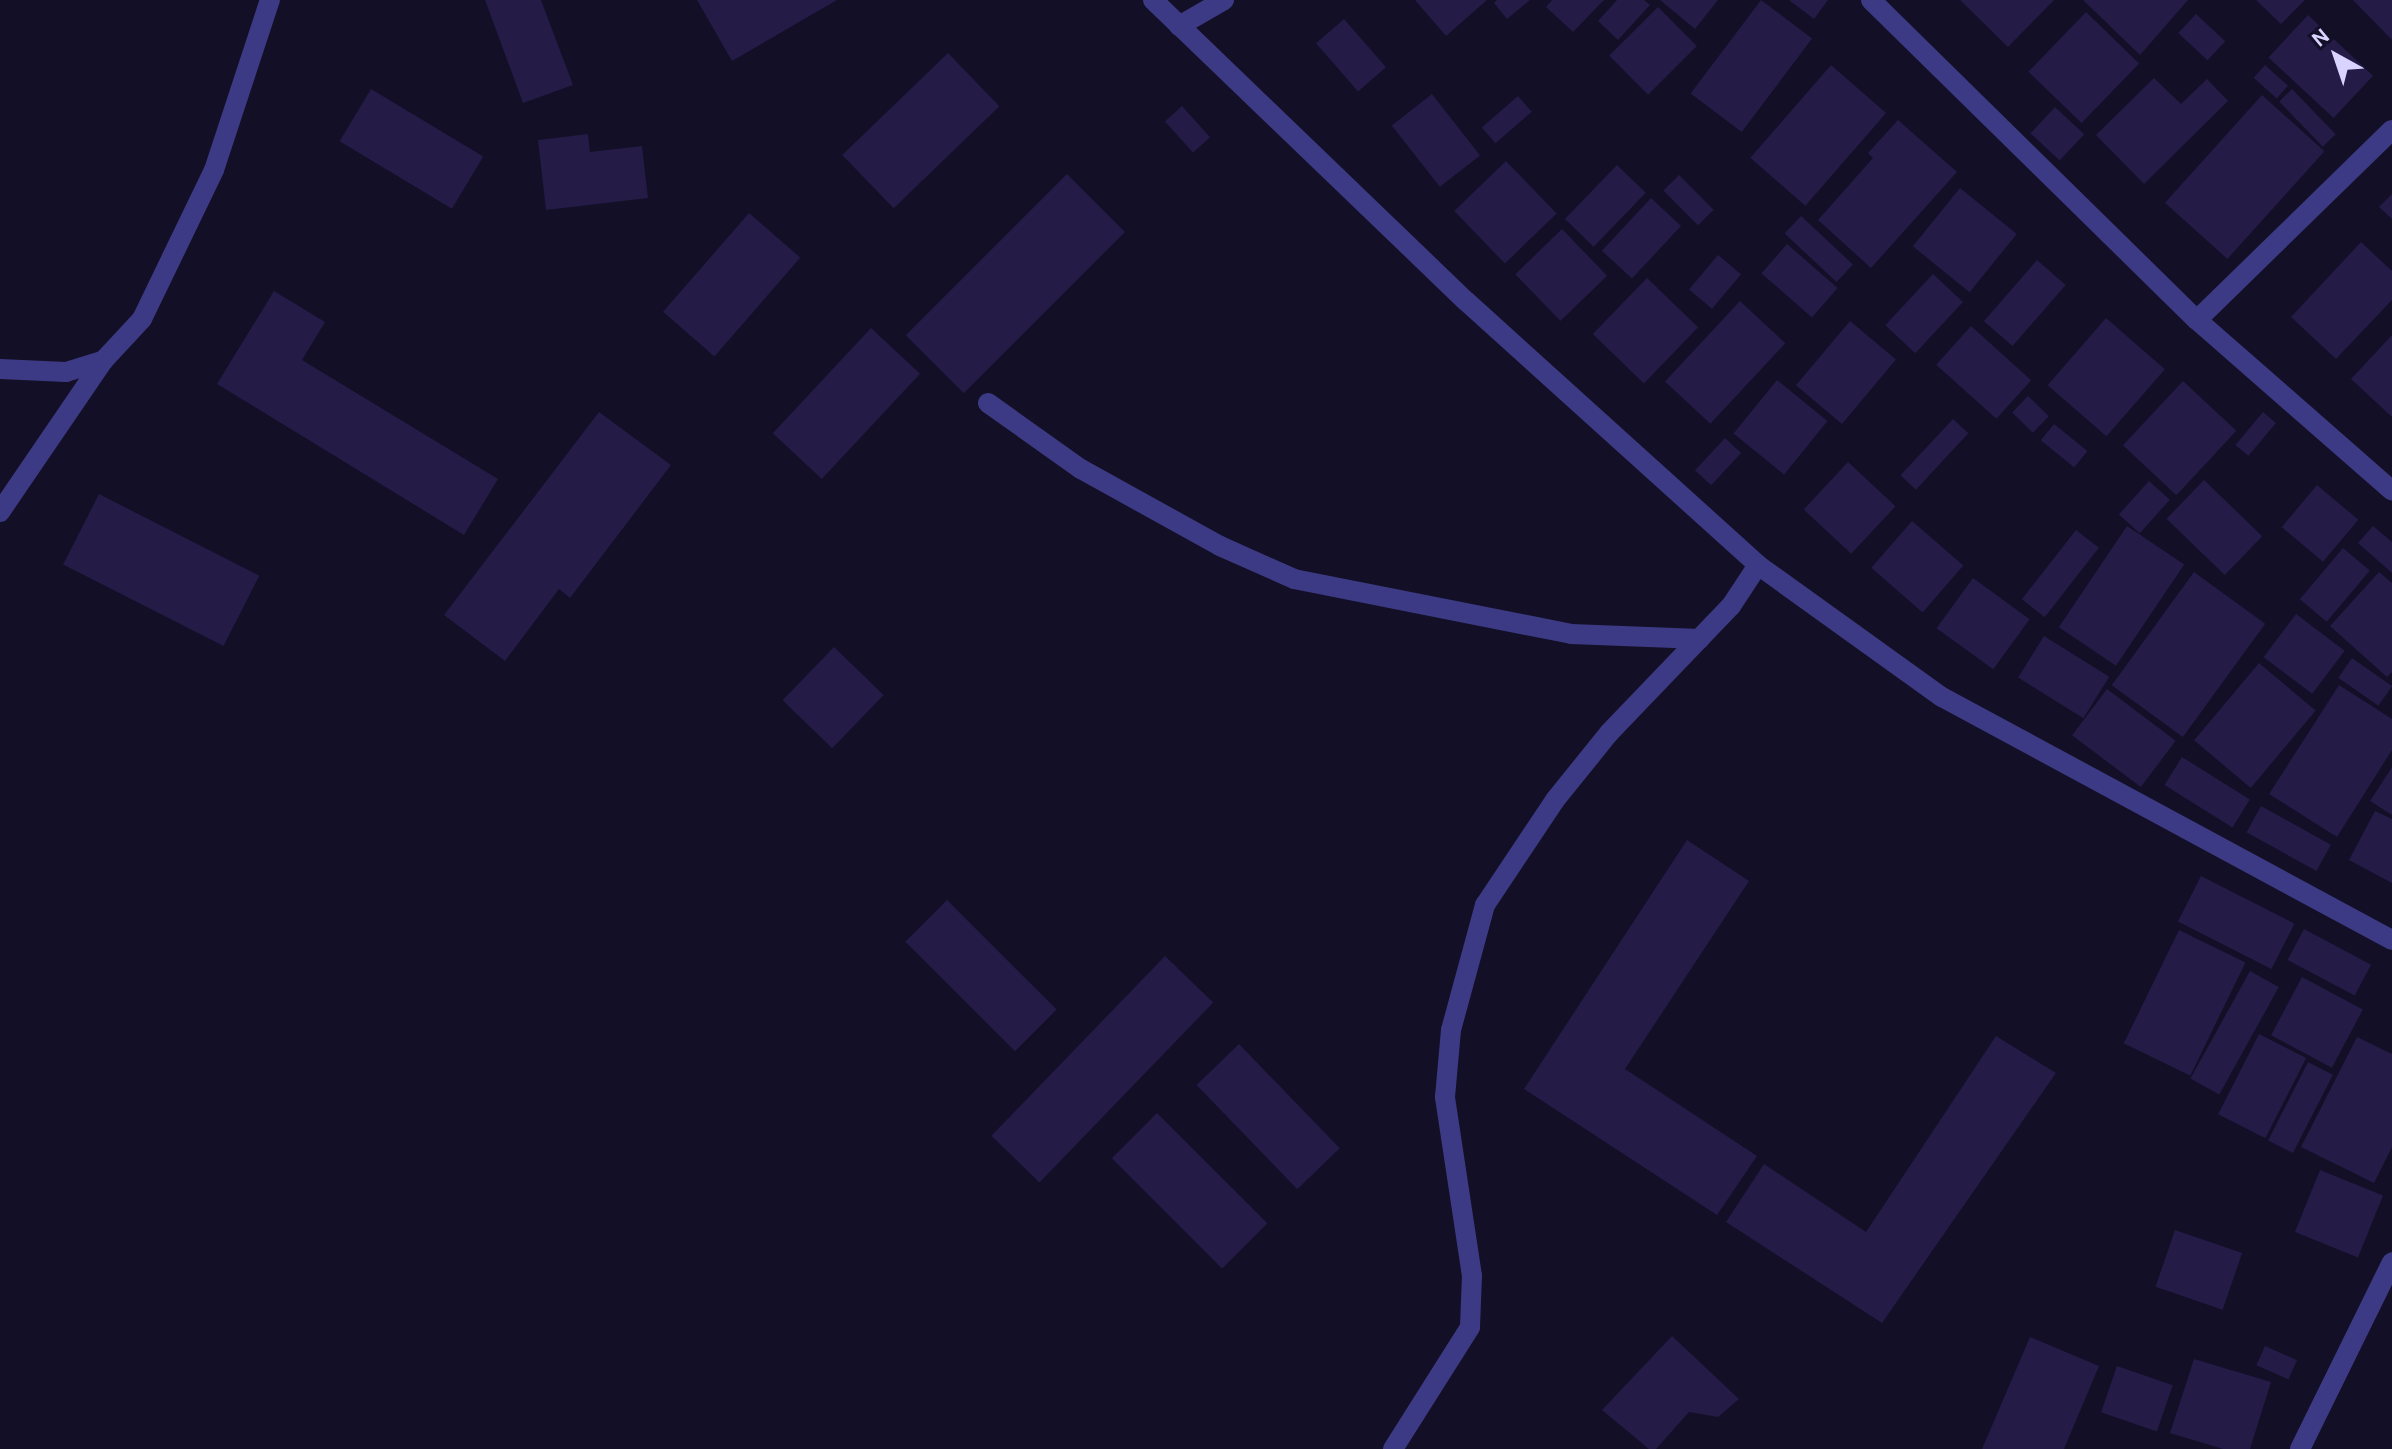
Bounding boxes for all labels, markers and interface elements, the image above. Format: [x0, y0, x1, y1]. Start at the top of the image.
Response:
north arrow [2296, 16, 2376, 96]
text: N [2306, 23, 2335, 53]

